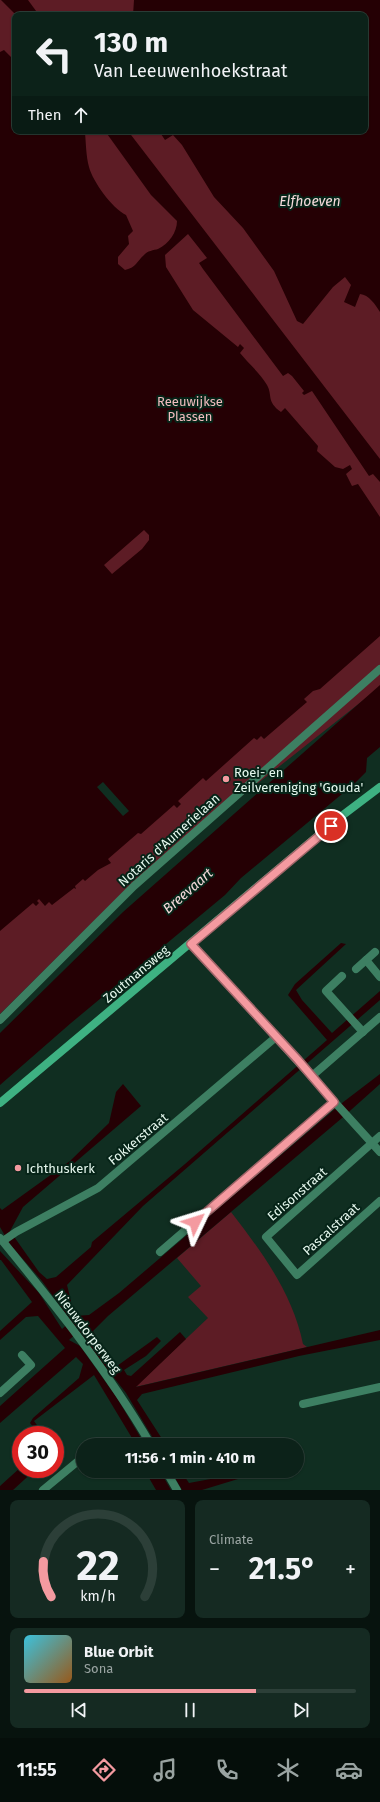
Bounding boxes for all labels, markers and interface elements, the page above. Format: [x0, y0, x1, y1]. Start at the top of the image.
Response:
text: 130 m [94, 26, 168, 59]
icon: left [28, 28, 80, 80]
text: Van Leeuwenhoekstraat [94, 60, 287, 82]
icon: ahead [70, 104, 92, 126]
text: Then [28, 106, 62, 124]
water label: Elfhoeven [279, 193, 341, 210]
park label: Reeuwijkse Plassen [157, 394, 223, 424]
place label: Roei- en Zeilvereniging 'Gouda' [234, 765, 364, 795]
marker: Roei- en Zeilvereniging 'Gouda' [221, 774, 231, 784]
street label: Notaris d'Aumerielaan [115, 791, 223, 889]
pin [314, 809, 348, 843]
icon: arrive [320, 815, 342, 837]
water label: Breevaart [160, 865, 216, 917]
street label: Zoutmansweg [100, 942, 172, 1006]
street label: Fokkerstraat [105, 1110, 171, 1168]
place label: Ichthuskerk [26, 1161, 95, 1176]
marker: Ichthuskerk [13, 1163, 23, 1173]
street label: Edisonstraat [264, 1164, 330, 1224]
street label: Pascalstraat [300, 1200, 363, 1258]
position arrow [174, 1201, 216, 1243]
street label: Nieuwdorperweg [52, 1288, 124, 1377]
speed limit sign: 30 [12, 1426, 64, 1478]
text: 11:56 · 1 min · 410 m [125, 1449, 255, 1467]
text: Climate [209, 1532, 253, 1547]
text: 22 [76, 1541, 119, 1591]
text: 21.5° [249, 1551, 316, 1587]
text: − [209, 1556, 220, 1583]
text: + [345, 1556, 356, 1583]
text: km/h [80, 1588, 115, 1605]
text: Blue Orbit [84, 1643, 153, 1661]
text: Sona [84, 1661, 113, 1676]
icon: previous [68, 1699, 90, 1721]
icon: pause [179, 1699, 201, 1721]
icon: next [290, 1699, 312, 1721]
icon: directions [90, 1756, 118, 1784]
icon: music [151, 1756, 179, 1784]
icon: phone [213, 1756, 241, 1784]
icon: climate [274, 1756, 302, 1784]
icon: car [335, 1756, 363, 1784]
text: 11:55 [17, 1759, 57, 1781]

